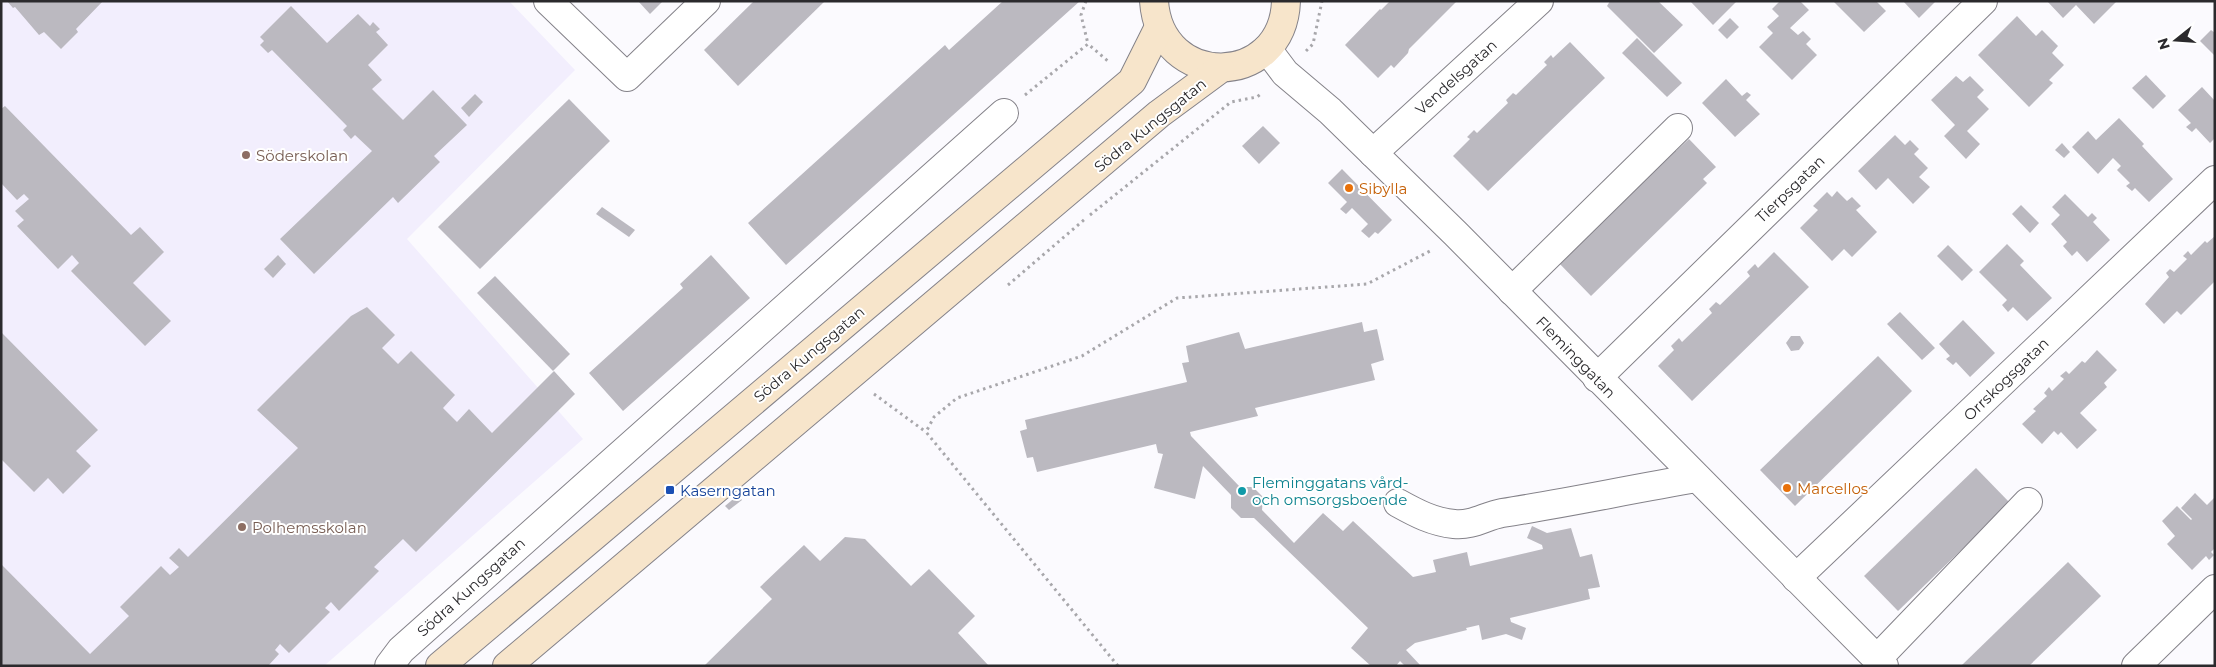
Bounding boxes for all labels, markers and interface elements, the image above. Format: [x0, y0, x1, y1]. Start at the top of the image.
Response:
north arrow [2151, 15, 2201, 65]
street label: Vendelsgatan [1411, 35, 1501, 119]
text: N [2153, 36, 2174, 52]
street label: Södra Kungsgatan [1090, 74, 1210, 176]
place label: Söderskolan [256, 146, 348, 165]
marker: Söderskolan [240, 149, 252, 161]
street label: Tierpsgatan [1751, 151, 1829, 227]
place label: Sibylla [1359, 179, 1407, 198]
marker: Sibylla [1343, 182, 1355, 194]
street label: Södra Kungsgatan [750, 302, 868, 406]
street label: Fleminggatan [1532, 312, 1620, 402]
street label: Orrskogsgatan [1959, 333, 2053, 425]
place label: Fleminggatans vård- och omsorgsboende [1252, 473, 1409, 509]
place label: Marcellos [1797, 479, 1868, 498]
place label: Kaserngatan [680, 481, 776, 500]
marker: Marcellos [1781, 482, 1793, 494]
marker: Kaserngatan [664, 484, 676, 496]
marker: Fleminggatans vård- och omsorgsboende [1236, 485, 1248, 497]
place label: Polhemsskolan [252, 518, 367, 537]
marker: Polhemsskolan [236, 521, 248, 533]
street label: Södra Kungsgatan [413, 533, 529, 641]

